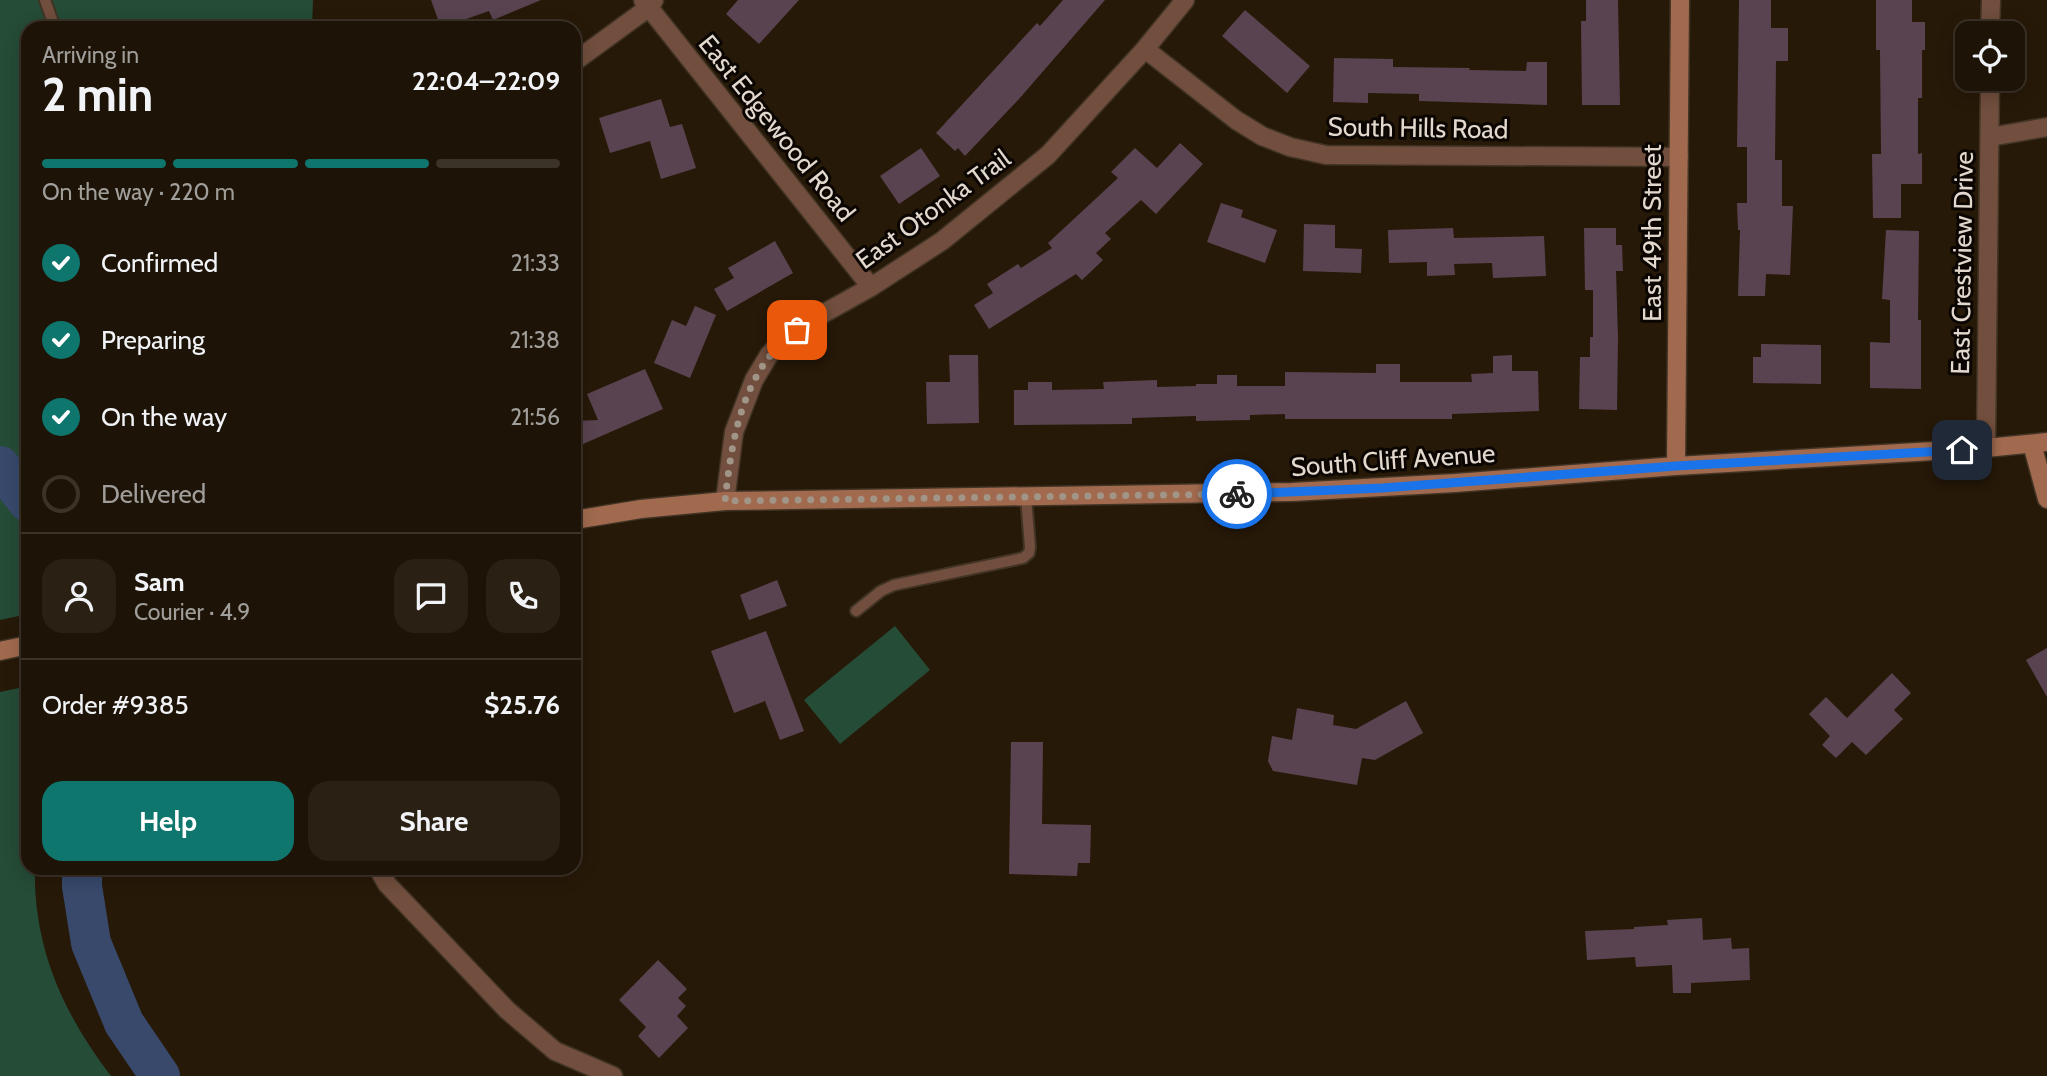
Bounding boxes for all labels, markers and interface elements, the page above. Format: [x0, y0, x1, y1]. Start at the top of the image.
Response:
map controls [1955, 21, 2025, 91]
button: locate [1955, 21, 2025, 91]
street label: East Edgewood Road [692, 28, 862, 228]
text: Arriving in [42, 41, 139, 69]
text: 22:04–22:09 [412, 65, 560, 97]
text: 2 min [42, 67, 153, 123]
street label: South Hills Road [1327, 110, 1509, 146]
street label: East Otonka Trail [849, 142, 1017, 276]
street label: East 49th Street [1636, 144, 1668, 322]
street label: East Crestview Drive [1944, 151, 1980, 375]
text: On the way · 220 m [42, 178, 235, 206]
icon: check [42, 244, 80, 282]
text: Confirmed [101, 247, 218, 279]
text: 21:33 [511, 249, 560, 277]
pin [767, 300, 827, 360]
icon: bag [778, 311, 816, 349]
icon: check [42, 321, 80, 359]
text: Preparing [101, 324, 205, 356]
text: 21:38 [509, 326, 560, 354]
icon: check [42, 398, 80, 436]
text: On the way [101, 401, 227, 433]
text: 21:56 [510, 403, 560, 431]
pin [1932, 420, 1992, 480]
icon: home [1943, 431, 1981, 469]
street label: South Cliff Avenue [1290, 437, 1496, 483]
courier [1202, 459, 1272, 529]
icon: bike [1218, 475, 1256, 513]
text: Delivered [101, 478, 206, 510]
button: person [42, 559, 116, 633]
button: chat [394, 559, 468, 633]
button: phone [486, 559, 560, 633]
text: Sam [134, 566, 185, 598]
text: Courier · 4.9 [134, 598, 250, 626]
text: Order #9385 [42, 689, 188, 721]
text: $25.76 [484, 689, 560, 721]
button: Help [42, 781, 294, 861]
button: Share [308, 781, 560, 861]

